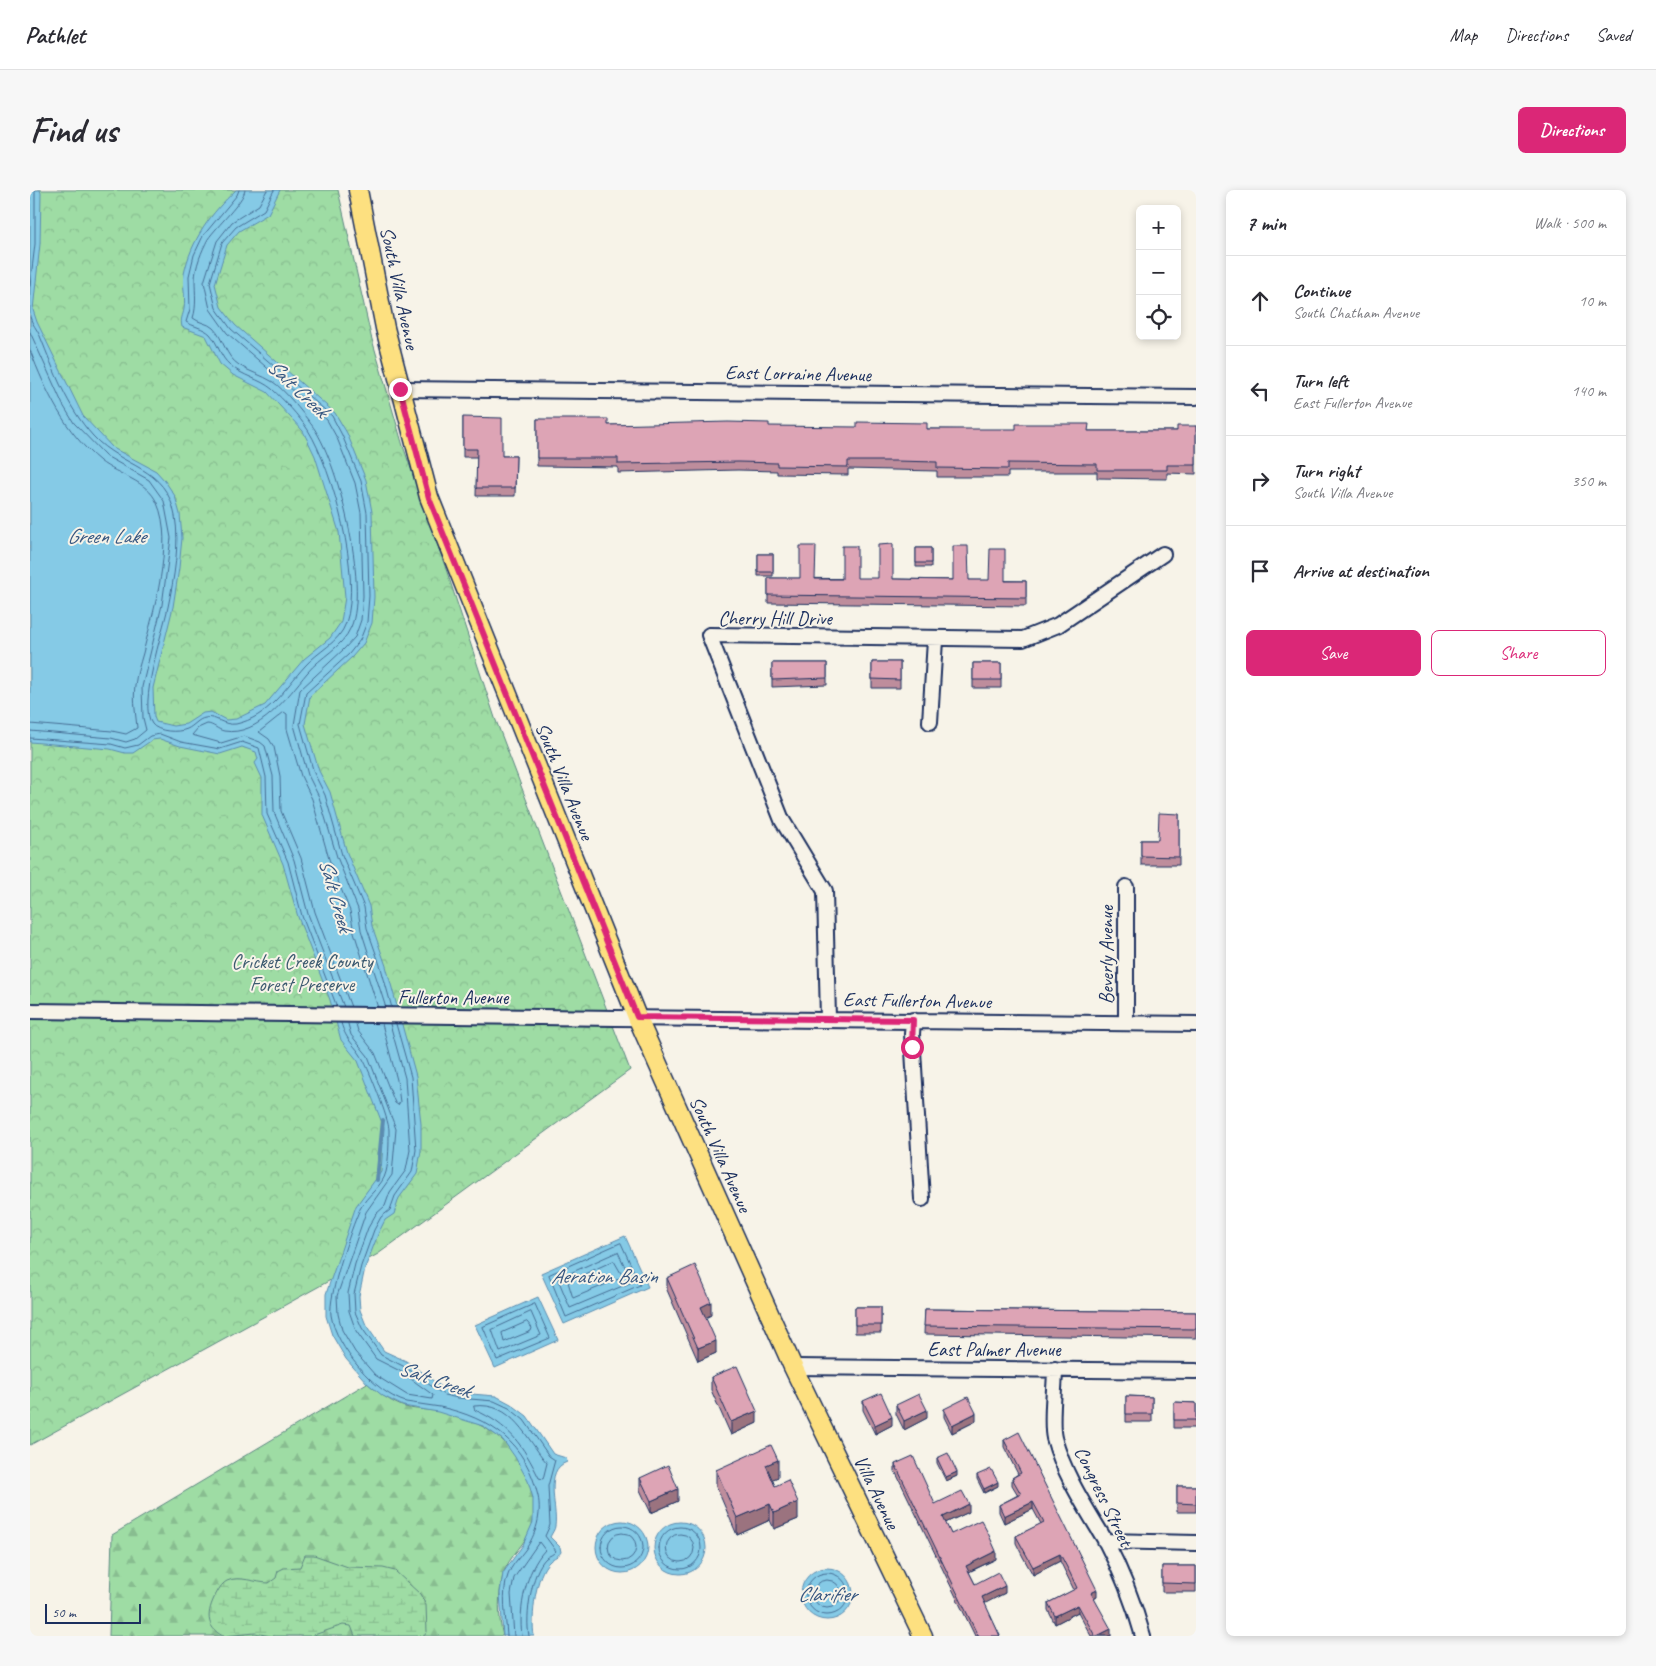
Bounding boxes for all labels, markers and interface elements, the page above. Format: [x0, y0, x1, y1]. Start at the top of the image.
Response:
text: Pathlet [25, 20, 85, 50]
text: Map [1450, 24, 1477, 46]
text: Directions [1505, 24, 1568, 46]
text: Saved [1596, 24, 1631, 46]
button: Directions [1518, 107, 1626, 153]
text: Find us [30, 108, 117, 153]
map controls [1136, 205, 1181, 340]
button: + [1136, 205, 1181, 250]
text: 7 min [1246, 210, 1286, 236]
text: Walk · 500 m [1534, 213, 1606, 233]
street label: South Villa Avenue [374, 225, 425, 353]
button: − [1136, 250, 1181, 295]
text: Continue [1293, 279, 1350, 303]
icon: ahead [1246, 287, 1274, 315]
text: 10 m [1579, 291, 1606, 311]
button: locate [1136, 295, 1181, 340]
text: South Chatham Avenue [1293, 303, 1419, 323]
water label: Salt Creek [262, 353, 336, 425]
street label: East Lorraine Avenue [725, 360, 873, 387]
text: Turn left [1293, 369, 1348, 393]
icon: left [1246, 377, 1274, 405]
route end [389, 378, 412, 401]
text: 140 m [1572, 381, 1606, 401]
text: East Fullerton Avenue [1293, 393, 1412, 413]
text: Turn right [1293, 459, 1360, 483]
icon: right [1246, 467, 1274, 495]
text: 350 m [1572, 471, 1606, 491]
text: South Villa Avenue [1293, 483, 1393, 503]
water label: Green Lake [67, 523, 148, 549]
icon: arrive [1246, 557, 1274, 585]
text: Arrive at destination [1293, 559, 1429, 583]
street label: Cherry Hill Drive [718, 606, 833, 631]
button: Save [1246, 630, 1421, 676]
button: Share [1431, 630, 1606, 676]
street label: South Villa Avenue [530, 719, 600, 845]
water label: Salt Creek [313, 856, 360, 937]
street label: Beverly Avenue [1094, 904, 1119, 1004]
park label: Cricket Creek County Forest Preserve [231, 949, 375, 997]
street label: Fullerton Avenue [398, 985, 510, 1010]
street label: East Fullerton Avenue [843, 987, 993, 1014]
route start [901, 1036, 924, 1059]
street label: South Villa Avenue [684, 1092, 758, 1218]
water label: Aeration Basin [551, 1263, 659, 1289]
street label: East Palmer Avenue [927, 1337, 1062, 1362]
water label: Salt Creek [396, 1355, 477, 1404]
street label: Congress Street [1069, 1442, 1139, 1552]
street label: Villa Avenue [848, 1451, 906, 1535]
water label: Clarifier [798, 1581, 860, 1607]
scale bar [45, 1601, 141, 1624]
text: 50 m [52, 1604, 76, 1621]

